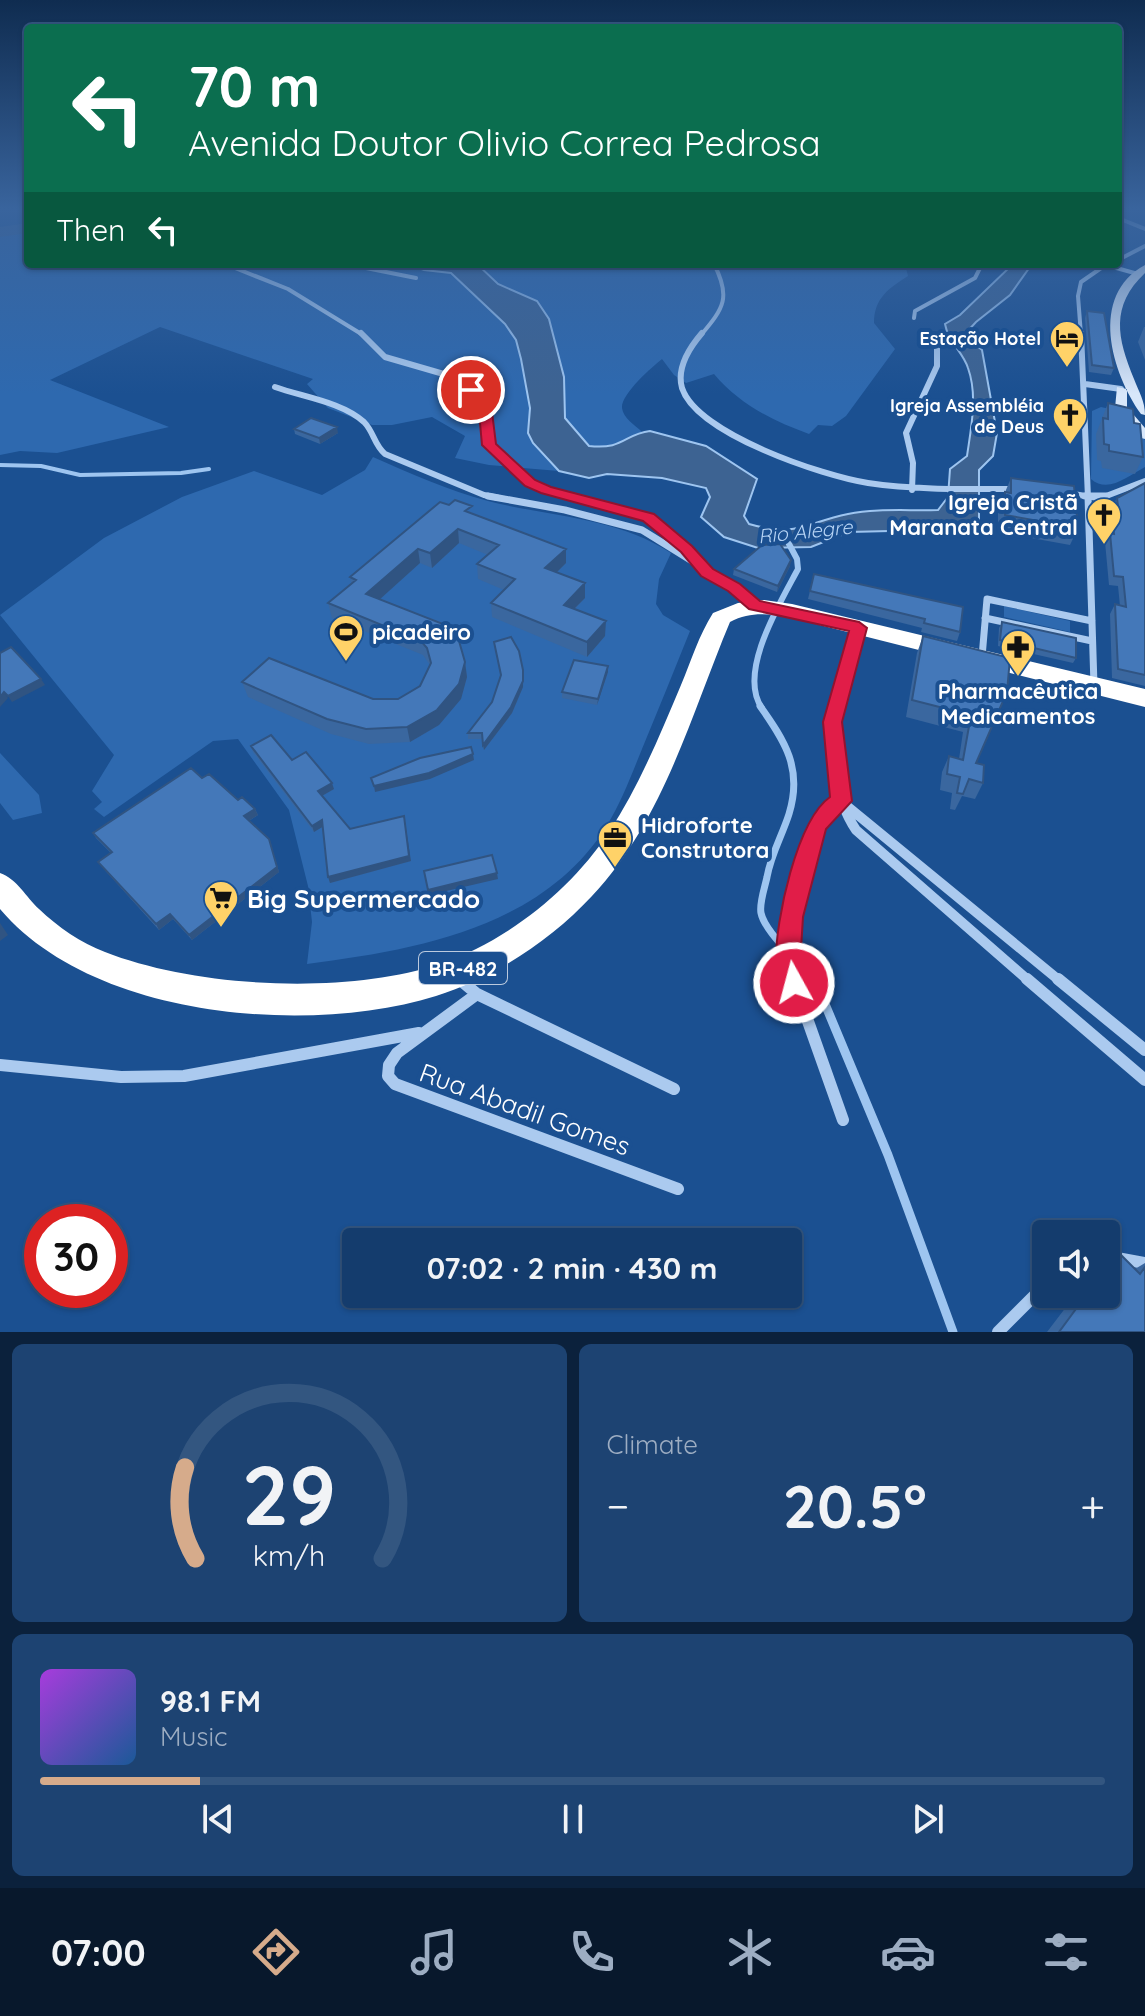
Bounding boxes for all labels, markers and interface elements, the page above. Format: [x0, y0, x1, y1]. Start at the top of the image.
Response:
text: 70 m [188, 51, 320, 121]
icon: left [56, 56, 160, 160]
text: Avenida Doutor Olivio Correa Pedrosa [188, 120, 821, 165]
icon: left [141, 208, 185, 252]
text: Then [56, 211, 125, 249]
hotel icon: Estação Hotel [1048, 319, 1086, 369]
place label: Estação Hotel [920, 327, 1041, 350]
pin [437, 356, 505, 424]
icon: arrive [449, 368, 493, 412]
place label: Igreja Assembléia de Deus [890, 394, 1044, 438]
church icon: Igreja Assembléia de Deus [1051, 396, 1089, 446]
place label: Igreja Cristã Maranata Central [889, 488, 1078, 541]
church icon: Igreja Cristã Maranata Central [1085, 496, 1123, 546]
water label: Rio Alegre [757, 514, 854, 548]
sports icon: picadeiro [327, 613, 365, 663]
place label: picadeiro [372, 618, 471, 646]
pharmacy icon: Pharmacêutica Medicamentos [999, 628, 1037, 678]
place label: Pharmacêutica Medicamentos [938, 677, 1098, 730]
place label: Hidroforte Construtora [641, 811, 769, 864]
office icon: Hidroforte Construtora [596, 819, 634, 869]
supermarket icon: Big Supermercado [202, 879, 240, 929]
place label: Big Supermercado [247, 882, 480, 915]
position arrow [752, 941, 836, 1025]
road number: BR-482 [419, 952, 507, 984]
street label: Rua Abadil Gomes [415, 1056, 635, 1162]
speed limit sign: 30 [24, 1204, 128, 1308]
map controls [1032, 1220, 1120, 1308]
button: sound [1032, 1220, 1120, 1308]
text: 07:02 · 2 min · 430 m [427, 1249, 717, 1287]
text: Climate [607, 1428, 698, 1461]
text: 29 [242, 1442, 337, 1546]
text: 20.5° [783, 1468, 927, 1543]
text: − [607, 1478, 629, 1533]
text: + [1080, 1478, 1105, 1533]
text: km/h [253, 1537, 326, 1573]
text: 98.1 FM [160, 1682, 261, 1720]
text: Music [160, 1720, 228, 1753]
icon: previous [196, 1797, 240, 1841]
icon: pause [551, 1797, 595, 1841]
icon: next [906, 1797, 950, 1841]
icon: directions [248, 1924, 304, 1980]
icon: music [406, 1924, 462, 1980]
icon: phone [564, 1924, 620, 1980]
icon: climate [722, 1924, 778, 1980]
icon: car [880, 1924, 936, 1980]
icon: filters [1038, 1924, 1094, 1980]
text: 07:00 [51, 1930, 146, 1975]

